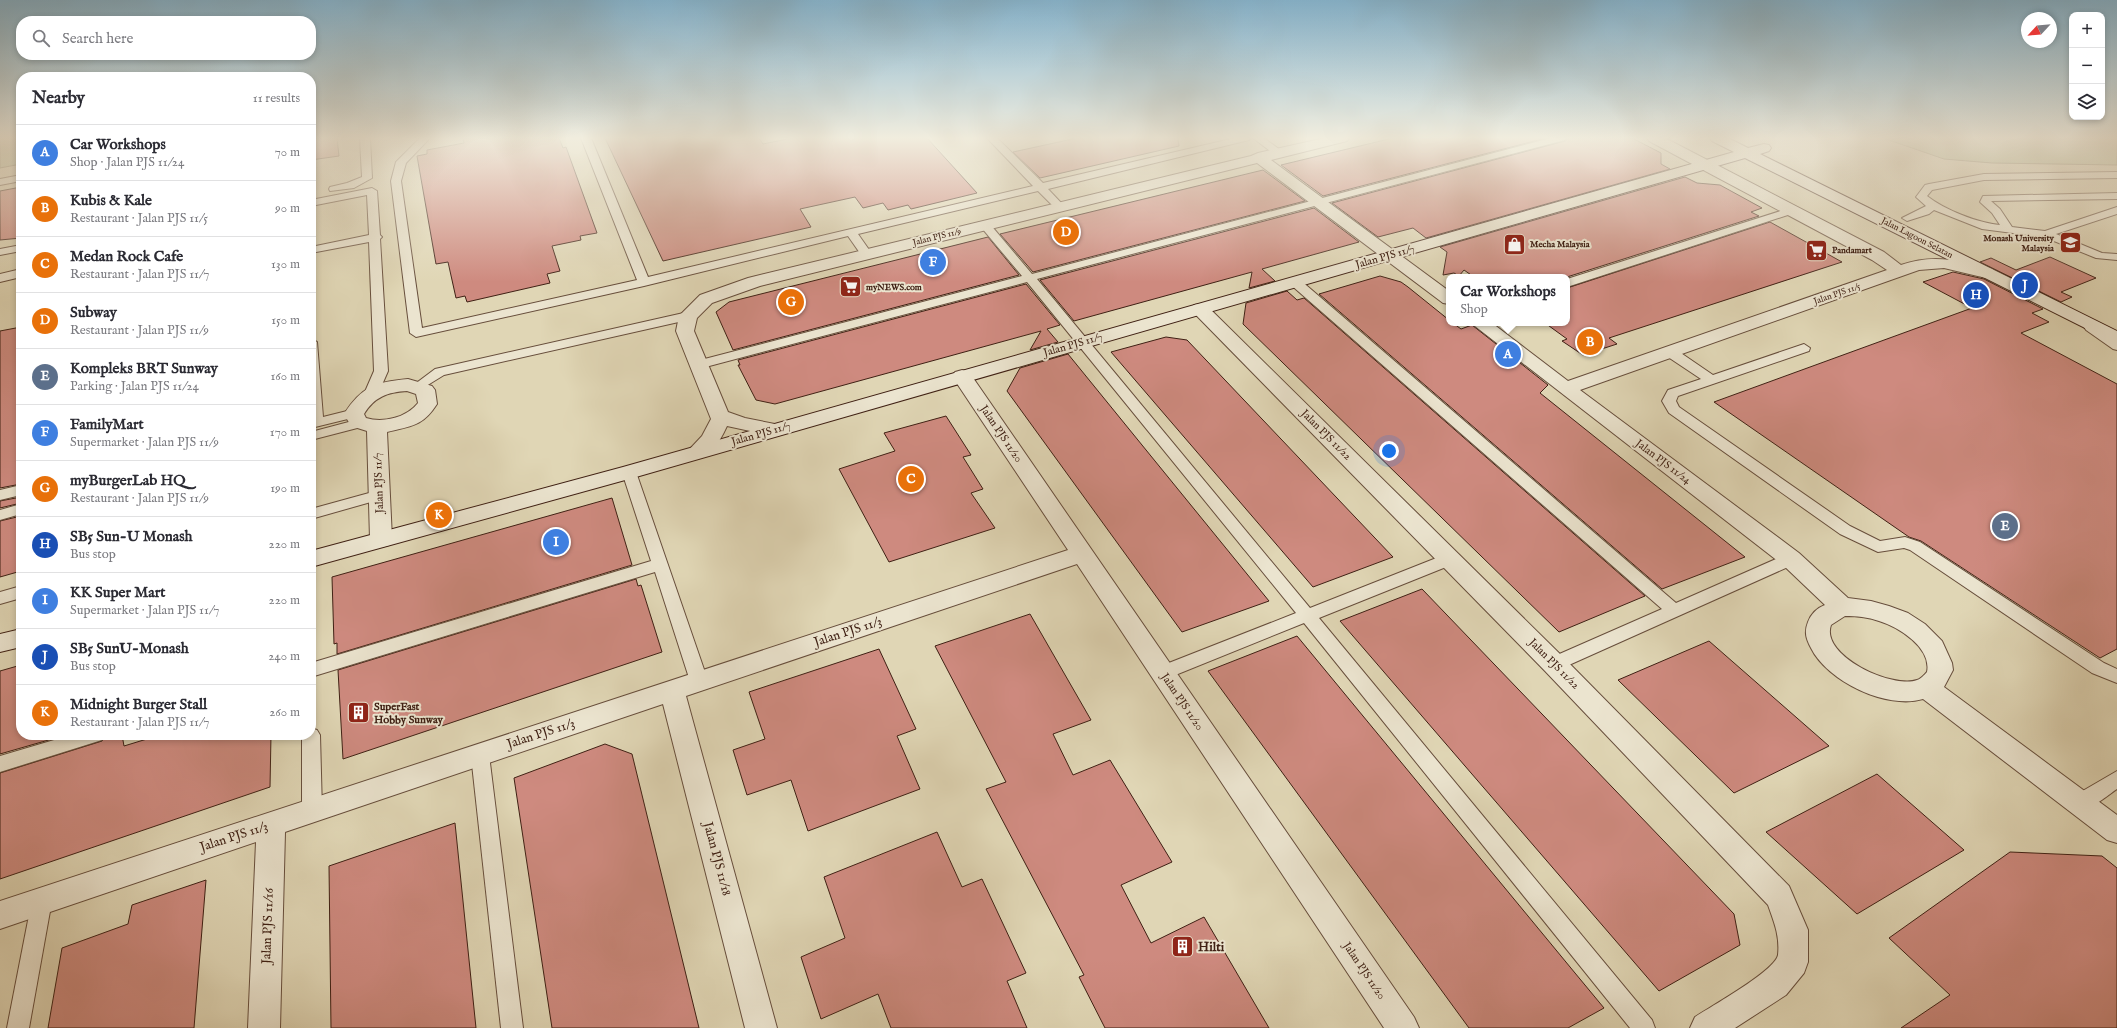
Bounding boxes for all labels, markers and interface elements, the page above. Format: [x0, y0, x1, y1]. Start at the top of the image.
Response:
north arrow [2021, 12, 2057, 48]
map controls [2069, 12, 2105, 120]
button: + [2069, 12, 2105, 48]
search box [16, 16, 316, 60]
icon: search [30, 27, 52, 49]
text: Search here [62, 29, 133, 48]
button: − [2069, 48, 2105, 84]
button: layers [2069, 84, 2105, 120]
text: Nearby [32, 88, 85, 109]
text: 11 results [253, 90, 300, 107]
text: Car Workshops [70, 135, 166, 154]
text: A [41, 144, 49, 161]
text: 70 m [275, 144, 300, 161]
text: Shop · Jalan PJS 11/24 [70, 154, 184, 171]
text: Kubis & Kale [70, 191, 152, 210]
text: B [41, 200, 49, 217]
text: 90 m [275, 200, 300, 217]
text: Restaurant · Jalan PJS 11/5 [70, 210, 208, 227]
street label: Jalan Lagoon Selatan [1878, 215, 1955, 261]
pin: D [1053, 217, 1079, 247]
street label: Jalan PJS 11/9 [911, 226, 962, 249]
school or university icon: Monash University Malaysia [2057, 230, 2083, 256]
shop icon: Mecha Malaysia [1501, 231, 1527, 257]
place label: Monash University Malaysia [1983, 233, 2055, 254]
supermarket icon: Pandamart [1804, 237, 1830, 263]
place label: Mecha Malaysia [1530, 239, 1591, 250]
street label: Jalan PJS 11/7 [1352, 242, 1416, 273]
place label: Pandamart [1832, 245, 1873, 256]
text: Medan Rock Cafe [70, 247, 183, 266]
pin: F [920, 247, 946, 277]
text: C [40, 256, 50, 273]
text: 130 m [271, 256, 300, 273]
text: Restaurant · Jalan PJS 11/7 [70, 266, 209, 283]
pin: J [2012, 270, 2038, 300]
supermarket icon: myNEWS.com [837, 274, 863, 300]
popup [1446, 274, 1570, 326]
pin: H [1963, 280, 1989, 310]
street label: Jalan PJS 11/5 [1811, 281, 1863, 307]
place label: myNEWS.com [866, 282, 922, 293]
text: Car Workshops [1460, 282, 1556, 301]
pin: G [778, 287, 804, 317]
text: Shop [1460, 301, 1488, 318]
text: Subway [70, 303, 117, 322]
text: D [40, 312, 50, 329]
text: 150 m [271, 312, 300, 329]
text: Restaurant · Jalan PJS 11/9 [70, 322, 209, 339]
pin: B [1577, 327, 1603, 357]
street label: Jalan PJS 11/7 [1040, 330, 1104, 361]
pin: A [1495, 339, 1521, 369]
text: Kompleks BRT Sunway [70, 359, 218, 378]
text: E [40, 368, 50, 385]
text: 160 m [270, 368, 300, 385]
text: Parking · Jalan PJS 11/24 [70, 378, 199, 395]
street label: Jalan PJS 11/20 [976, 401, 1025, 465]
street label: Jalan PJS 11/22 [1296, 405, 1354, 463]
text: FamilyMart [70, 415, 144, 434]
street label: Jalan PJS 11/7 [728, 419, 792, 450]
text: F [41, 424, 49, 441]
text: 170 m [270, 424, 300, 441]
text: Supermarket · Jalan PJS 11/9 [70, 434, 219, 451]
street label: Jalan PJS 11/24 [1631, 435, 1694, 488]
your location [1379, 441, 1399, 461]
street label: Jalan PJS 11/7 [371, 452, 387, 516]
pin: C [898, 464, 924, 494]
text: myBurgerLab HQ [70, 471, 186, 490]
text: G [40, 480, 50, 497]
text: 190 m [270, 480, 300, 497]
text: Restaurant · Jalan PJS 11/9 [70, 490, 209, 507]
pin: K [426, 500, 452, 530]
pin: E [1992, 511, 2018, 541]
text: SB5 Sun-U Monash [70, 527, 192, 546]
pin: I [543, 527, 569, 557]
text: H [39, 536, 51, 553]
text: 220 m [269, 536, 300, 553]
text: Bus stop [70, 546, 116, 563]
text: KK Super Mart [70, 583, 165, 602]
text: I [42, 592, 48, 609]
text: 220 m [269, 592, 300, 609]
text: Supermarket · Jalan PJS 11/7 [70, 602, 219, 619]
street label: Jalan PJS 11/3 [810, 613, 884, 652]
street label: Jalan PJS 11/22 [1524, 634, 1582, 692]
text: SB5 SunU-Monash [70, 639, 189, 658]
text: J [42, 648, 48, 665]
text: 240 m [268, 648, 300, 665]
text: Bus stop [70, 658, 116, 675]
street label: Jalan PJS 11/20 [1157, 669, 1206, 733]
text: Midnight Burger Stall [70, 695, 207, 714]
building icon: SuperFast Hobby Sunway [346, 700, 372, 726]
place label: SuperFast Hobby Sunway [374, 700, 444, 727]
text: K [40, 704, 50, 721]
text: 260 m [269, 704, 300, 721]
text: Restaurant · Jalan PJS 11/7 [70, 714, 209, 731]
street label: Jalan PJS 11/3 [503, 715, 577, 754]
street label: Jalan PJS 11/3 [196, 818, 270, 857]
street label: Jalan PJS 11/18 [698, 818, 735, 898]
street label: Jalan PJS 11/16 [258, 887, 278, 966]
building icon: Hilti [1169, 934, 1195, 960]
street label: Jalan PJS 11/20 [1339, 938, 1388, 1002]
place label: Hilti [1198, 939, 1225, 956]

